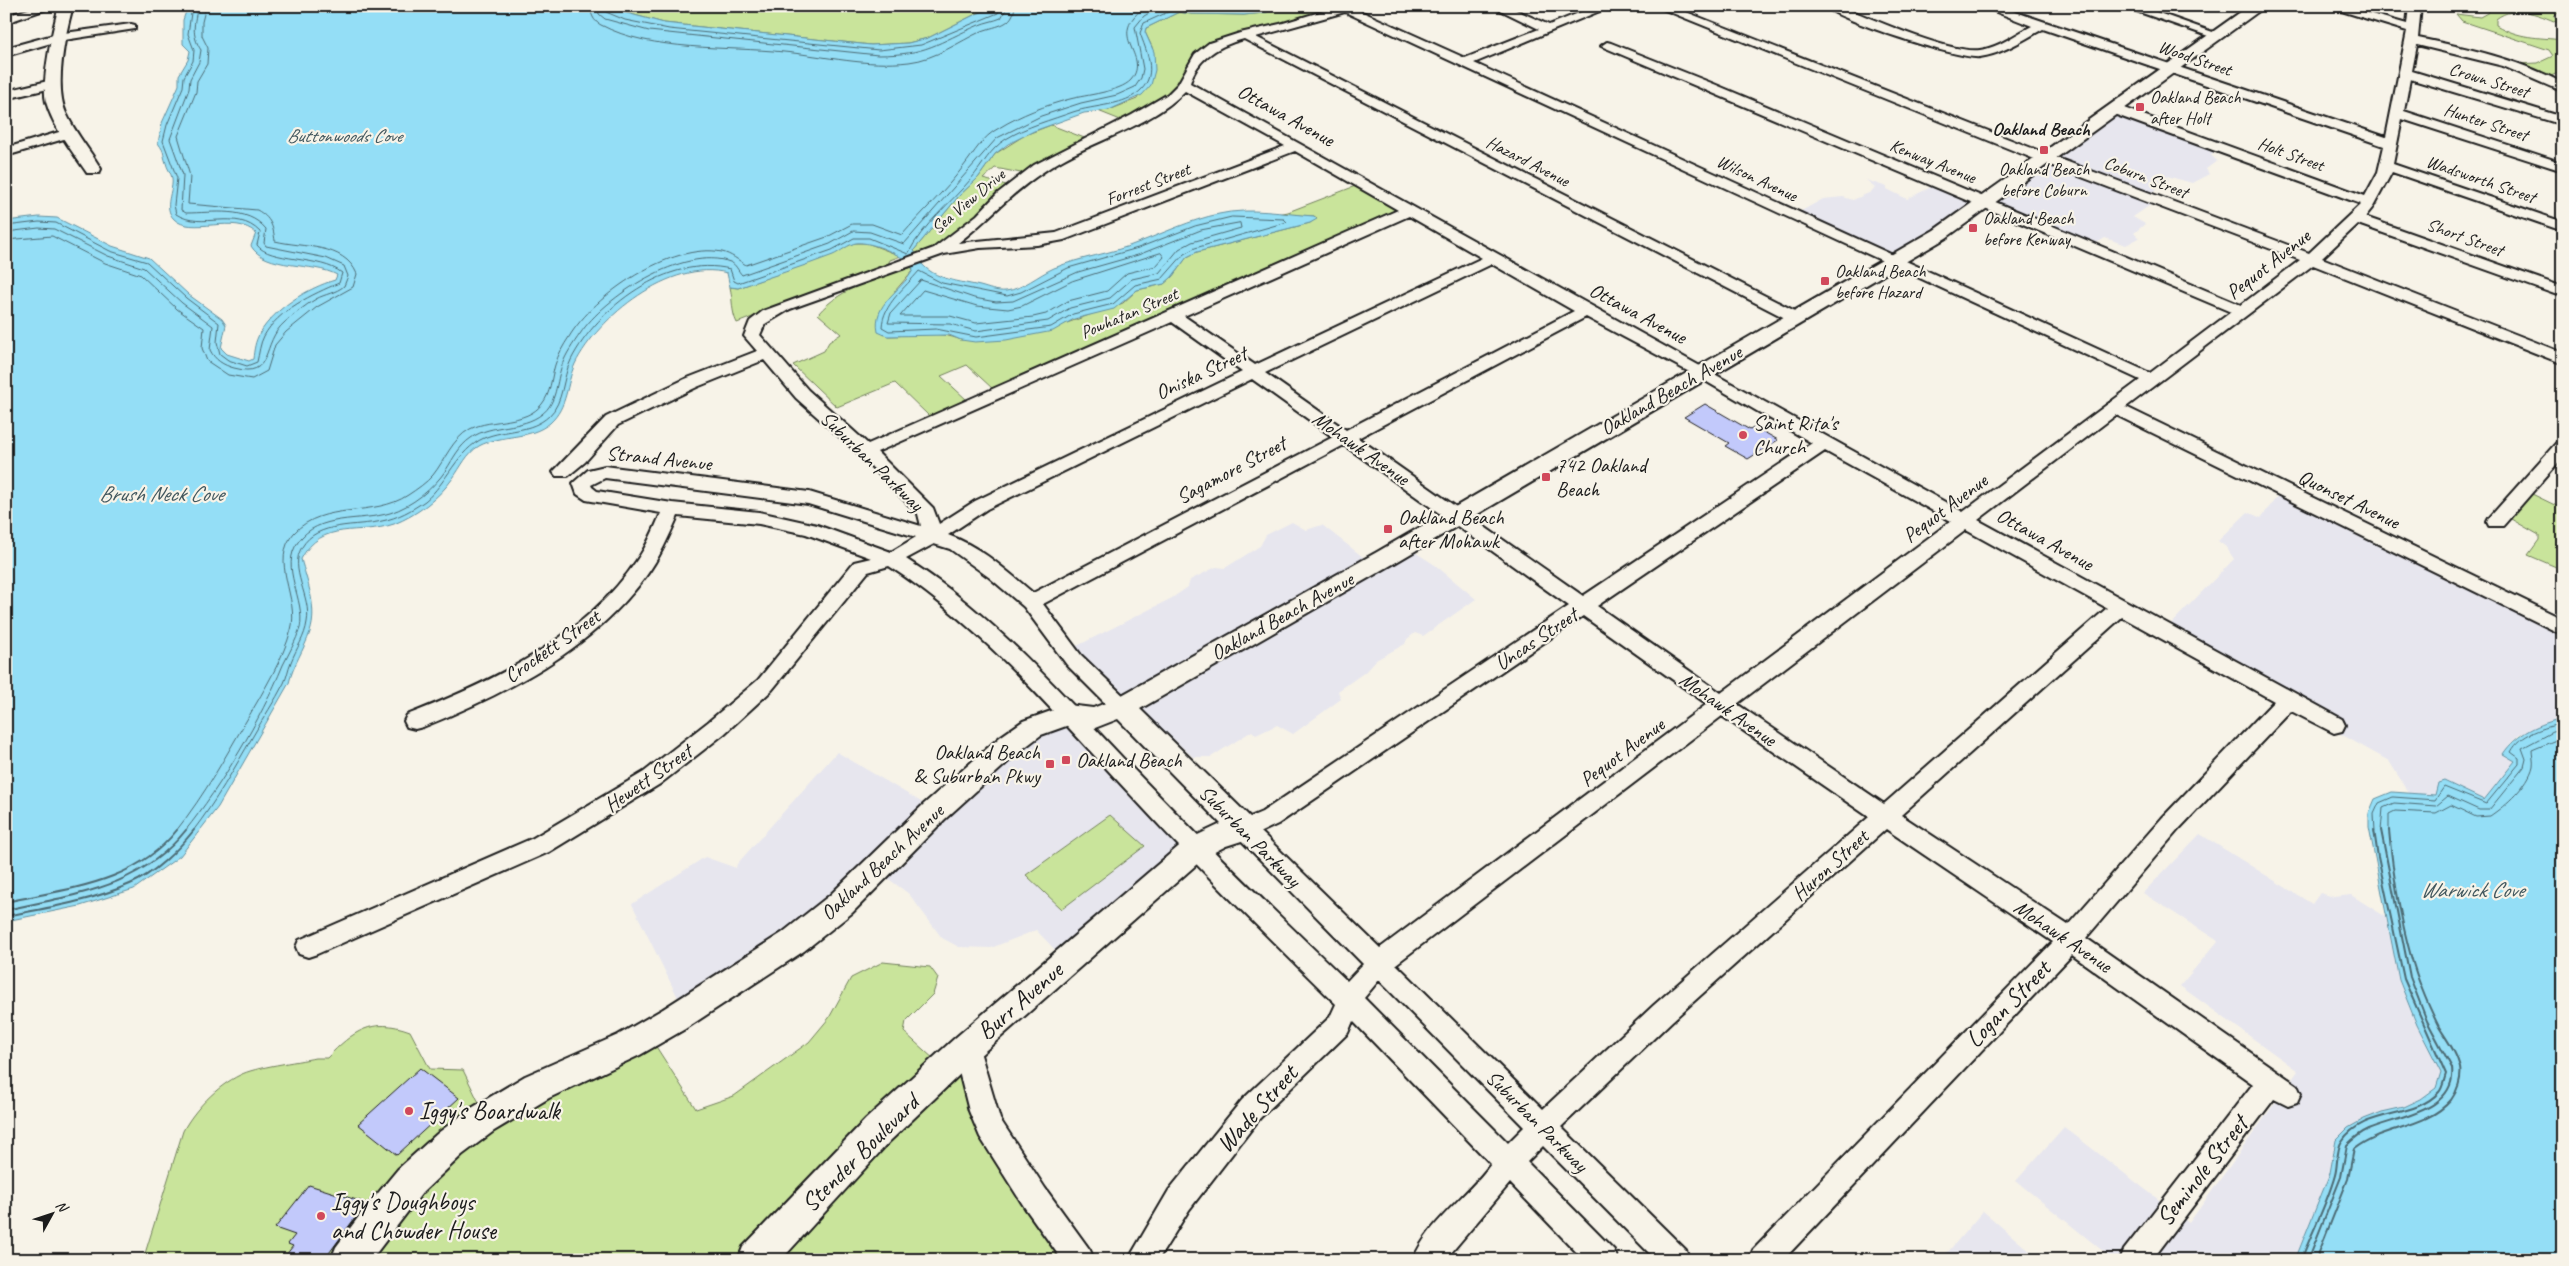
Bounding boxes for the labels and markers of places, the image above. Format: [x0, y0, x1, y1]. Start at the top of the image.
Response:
place label: Oakland Beach after Holt [2150, 86, 2242, 129]
marker: Oakland Beach after Holt [2134, 101, 2146, 113]
marker: Oakland Beach before Coburn [2038, 144, 2050, 156]
place label: Oakland Beach before Coburn [1999, 158, 2090, 201]
place label: Oakland Beach before Kenway [1983, 207, 2075, 250]
marker: Oakland Beach before Kenway [1967, 222, 1979, 234]
place label: Oakland Beach before Hazard [1835, 260, 1927, 303]
marker: Oakland Beach before Hazard [1819, 275, 1831, 287]
place label: Saint Rita's Church [1753, 410, 1840, 460]
marker: Saint Rita's Church [1737, 429, 1749, 441]
place label: 742 Oakland Beach [1556, 452, 1650, 502]
marker: 742 Oakland Beach [1540, 471, 1552, 483]
place label: Oakland Beach after Mohawk [1398, 504, 1504, 554]
marker: Oakland Beach after Mohawk [1382, 523, 1394, 535]
place label: Oakland Beach & Suburban Pkwy [914, 739, 1042, 789]
place label: Oakland Beach [1076, 747, 1182, 773]
marker: Oakland Beach [1060, 754, 1072, 766]
marker: Oakland Beach & Suburban Pkwy [1044, 758, 1056, 770]
place label: Iggy's Boardwalk [419, 1095, 562, 1127]
marker: Iggy's Boardwalk [403, 1105, 415, 1117]
place label: Iggy's Doughboys and Chowder House [331, 1186, 498, 1247]
marker: Iggy's Doughboys and Chowder House [315, 1210, 327, 1222]

